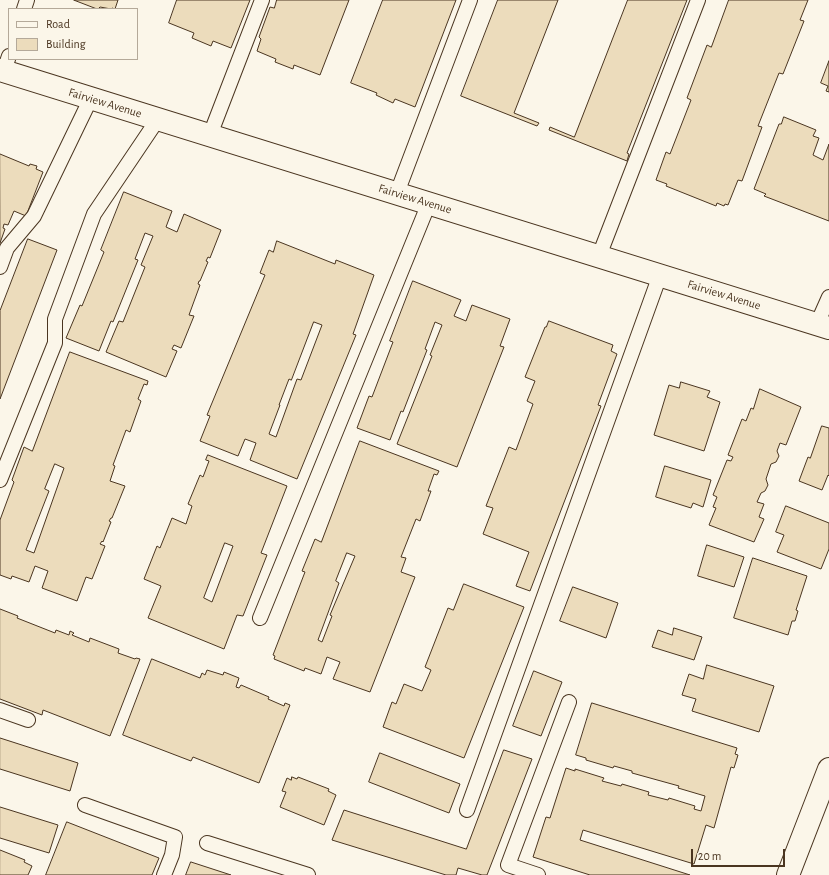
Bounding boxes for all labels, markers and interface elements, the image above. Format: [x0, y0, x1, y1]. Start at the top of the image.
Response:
legend [8, 8, 138, 60]
text: Road [46, 18, 70, 30]
text: Building [46, 38, 86, 50]
street label: Fairview Avenue [67, 85, 143, 121]
street label: Fairview Avenue [377, 181, 453, 217]
street label: Fairview Avenue [686, 277, 762, 313]
scale bar [693, 841, 787, 867]
text: 20 m [698, 850, 721, 862]

